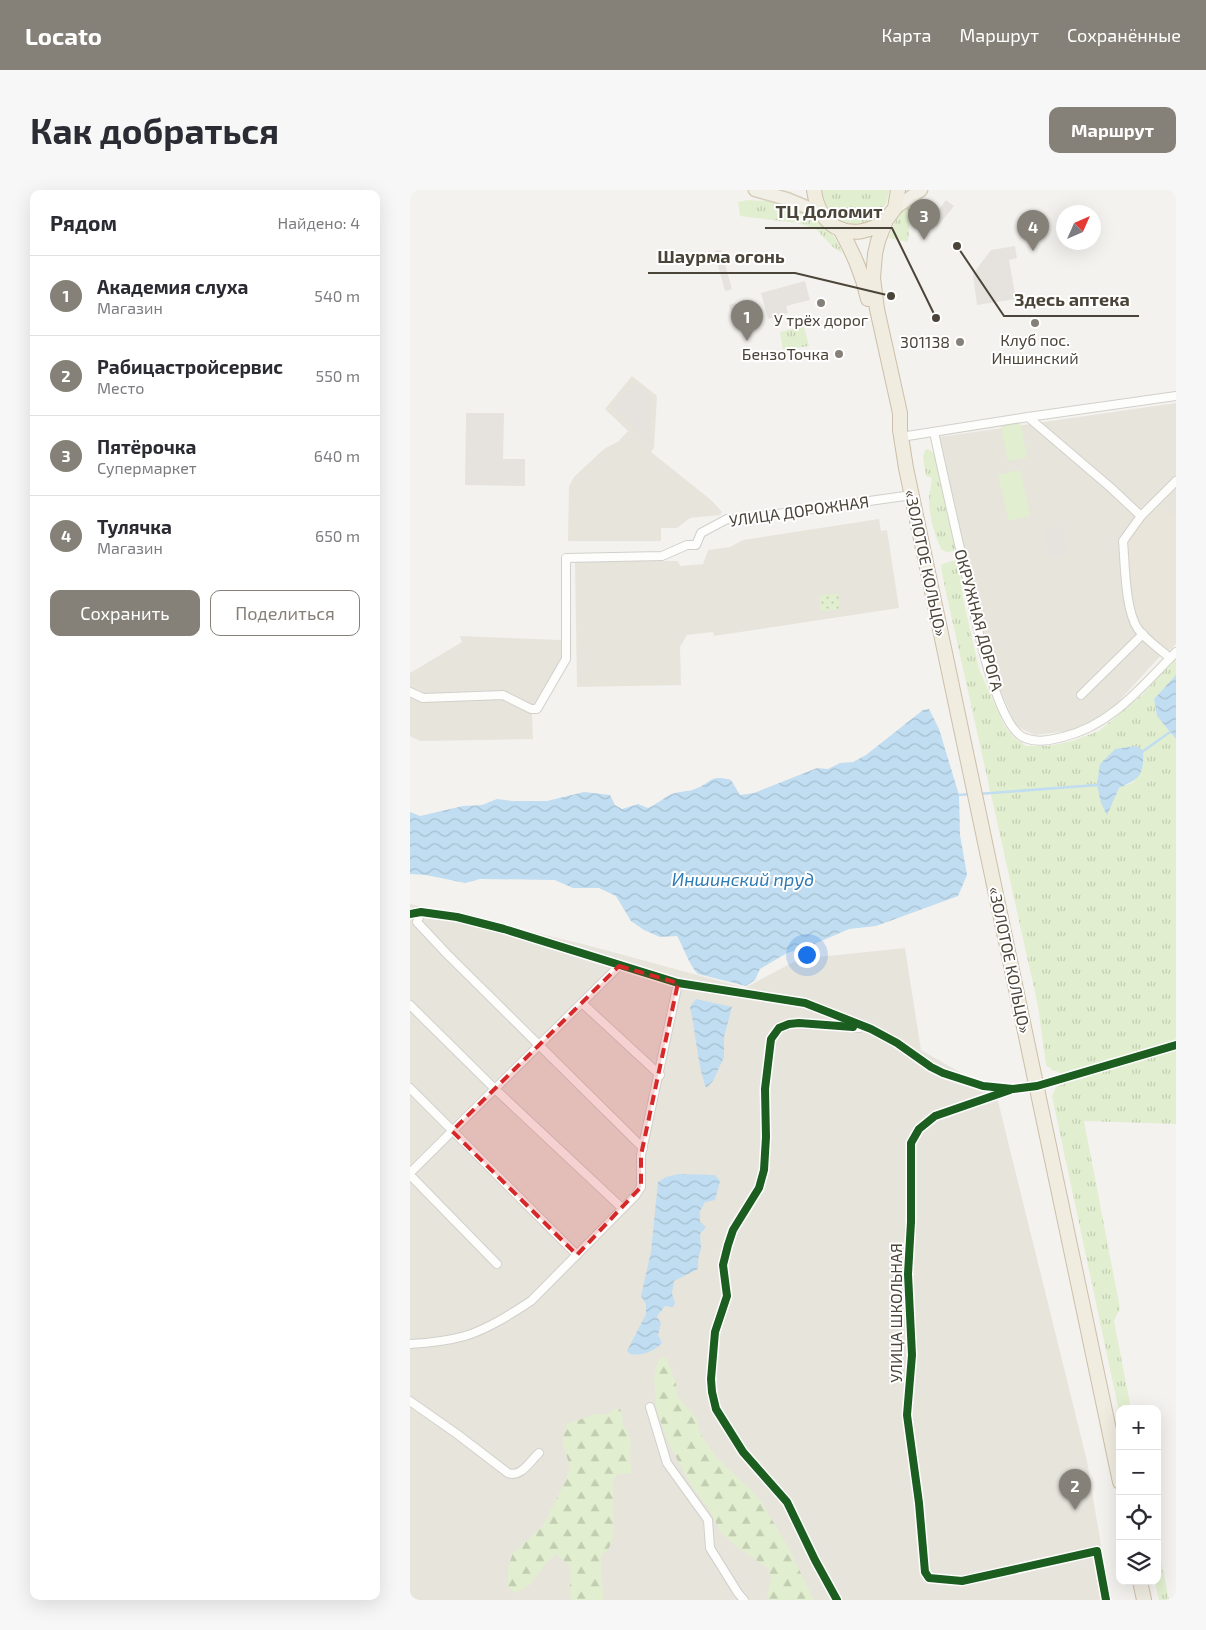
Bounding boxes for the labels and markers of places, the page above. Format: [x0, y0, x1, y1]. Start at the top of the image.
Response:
callout: ТЦ Доломит [765, 195, 892, 228]
pin: 3 [908, 199, 940, 240]
pin: 4 [1017, 210, 1049, 251]
callout: Шаурма огонь [648, 240, 795, 273]
callout: Здесь аптека [1004, 283, 1139, 316]
marker: У трёх дорог [815, 297, 827, 309]
pin: 1 [731, 300, 763, 341]
place label: У трёх дорог [774, 310, 869, 329]
marker: Клуб пос. Иншинский [1029, 317, 1041, 329]
place label: Клуб пос. Иншинский [991, 330, 1079, 367]
place label: 301138 [900, 332, 950, 351]
marker: 301138 [954, 336, 966, 348]
place label: БензоТочка [742, 344, 829, 363]
marker: БензоТочка [833, 348, 845, 360]
pin: 2 [1059, 1469, 1091, 1510]

